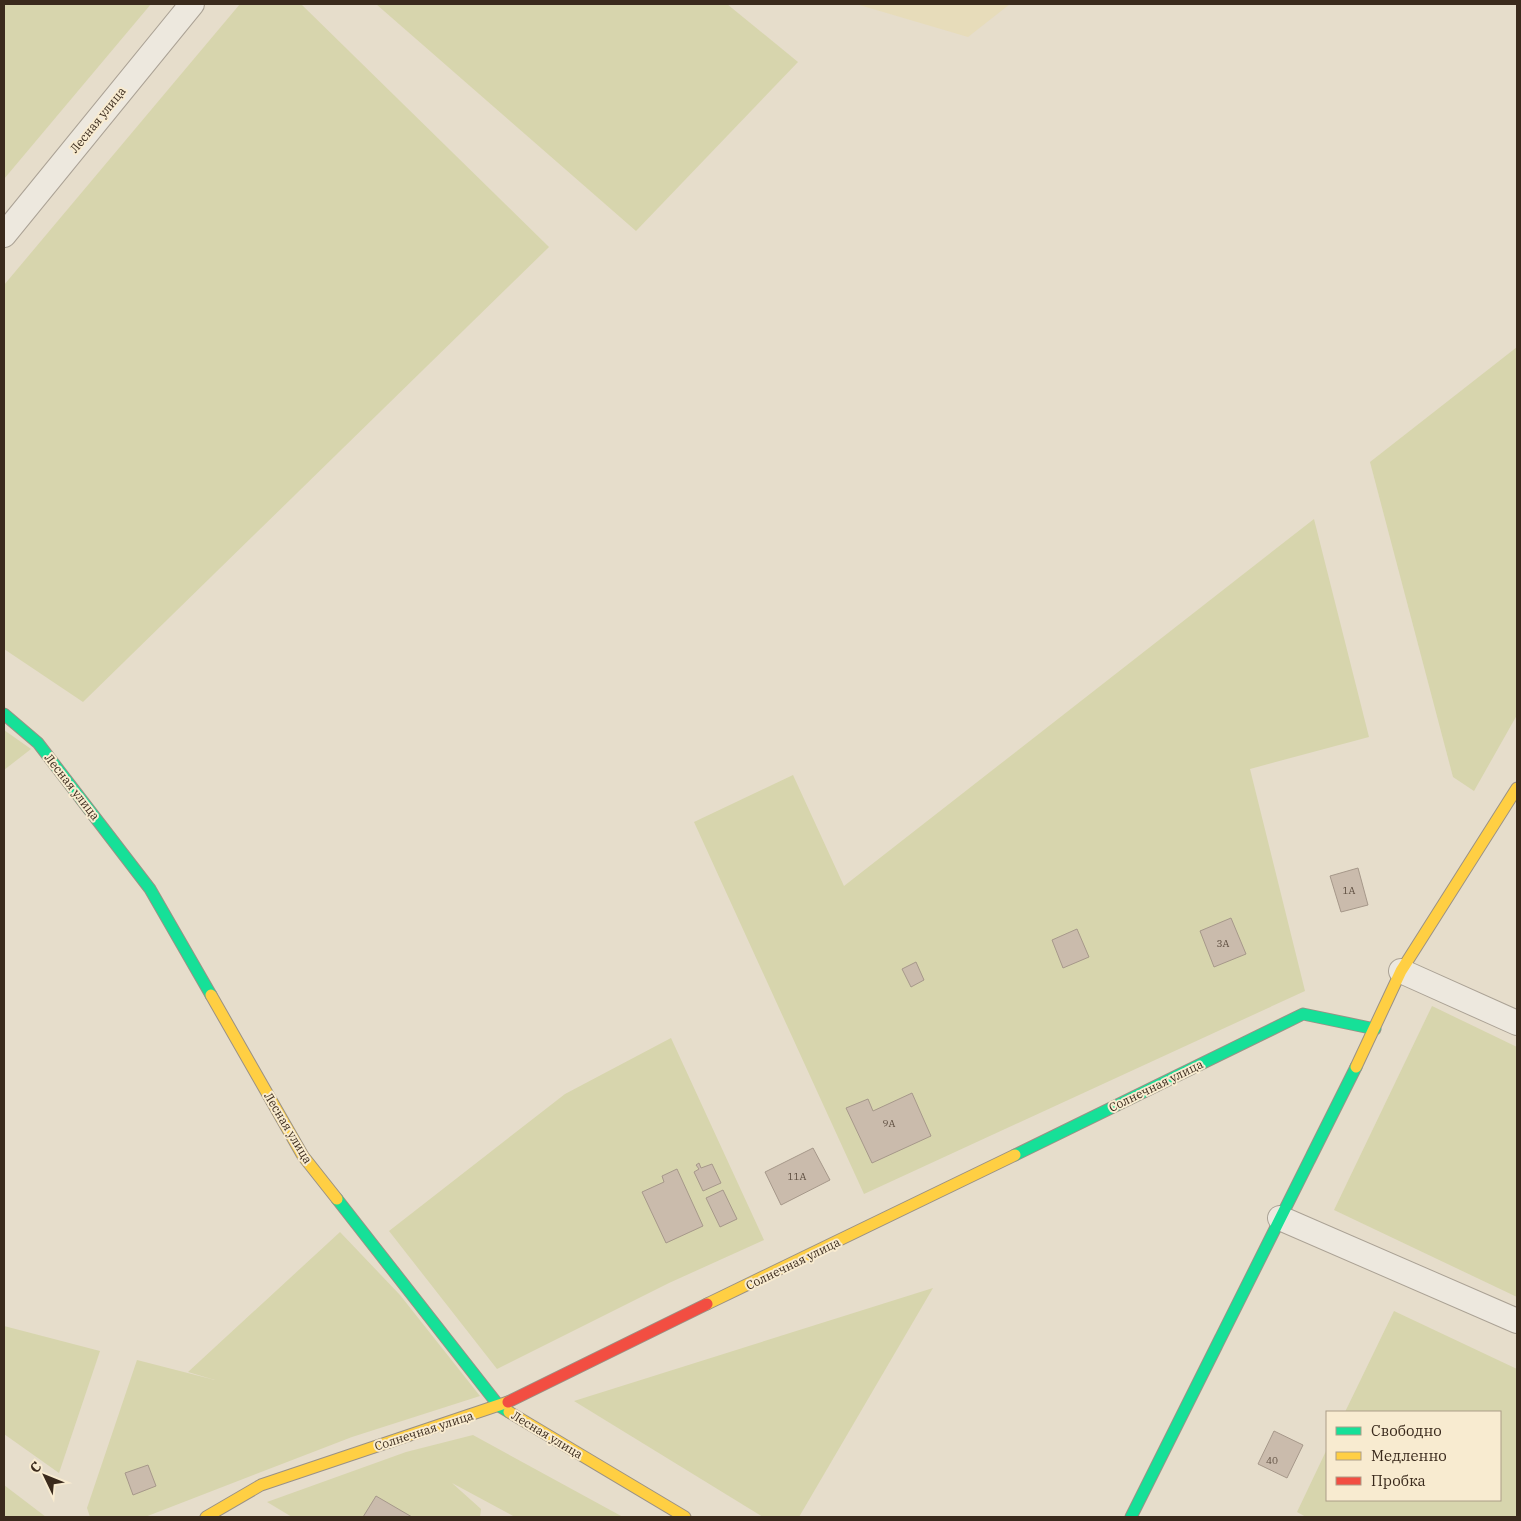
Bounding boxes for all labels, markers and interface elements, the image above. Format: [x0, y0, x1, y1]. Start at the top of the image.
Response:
street label: Лесная улица [66, 83, 129, 156]
street label: Лесная улица [42, 750, 103, 823]
house number: 1А [1343, 884, 1356, 897]
house number: 3А [1217, 937, 1230, 950]
street label: Солнечная улица [1106, 1056, 1206, 1115]
street label: Лесная улица [261, 1089, 316, 1167]
house number: 9А [883, 1117, 896, 1130]
house number: 11А [788, 1170, 807, 1183]
street label: Солнечная улица [743, 1234, 843, 1293]
street label: Солнечная улица [372, 1407, 476, 1454]
street label: Лесная улица [509, 1407, 586, 1462]
legend [1326, 1411, 1501, 1501]
text: Свободно [1371, 1421, 1442, 1440]
text: Медленно [1371, 1446, 1447, 1465]
north arrow [20, 1451, 70, 1501]
house number: 40 [1266, 1454, 1278, 1467]
text: С [26, 1458, 45, 1477]
text: Пробка [1371, 1471, 1426, 1490]

